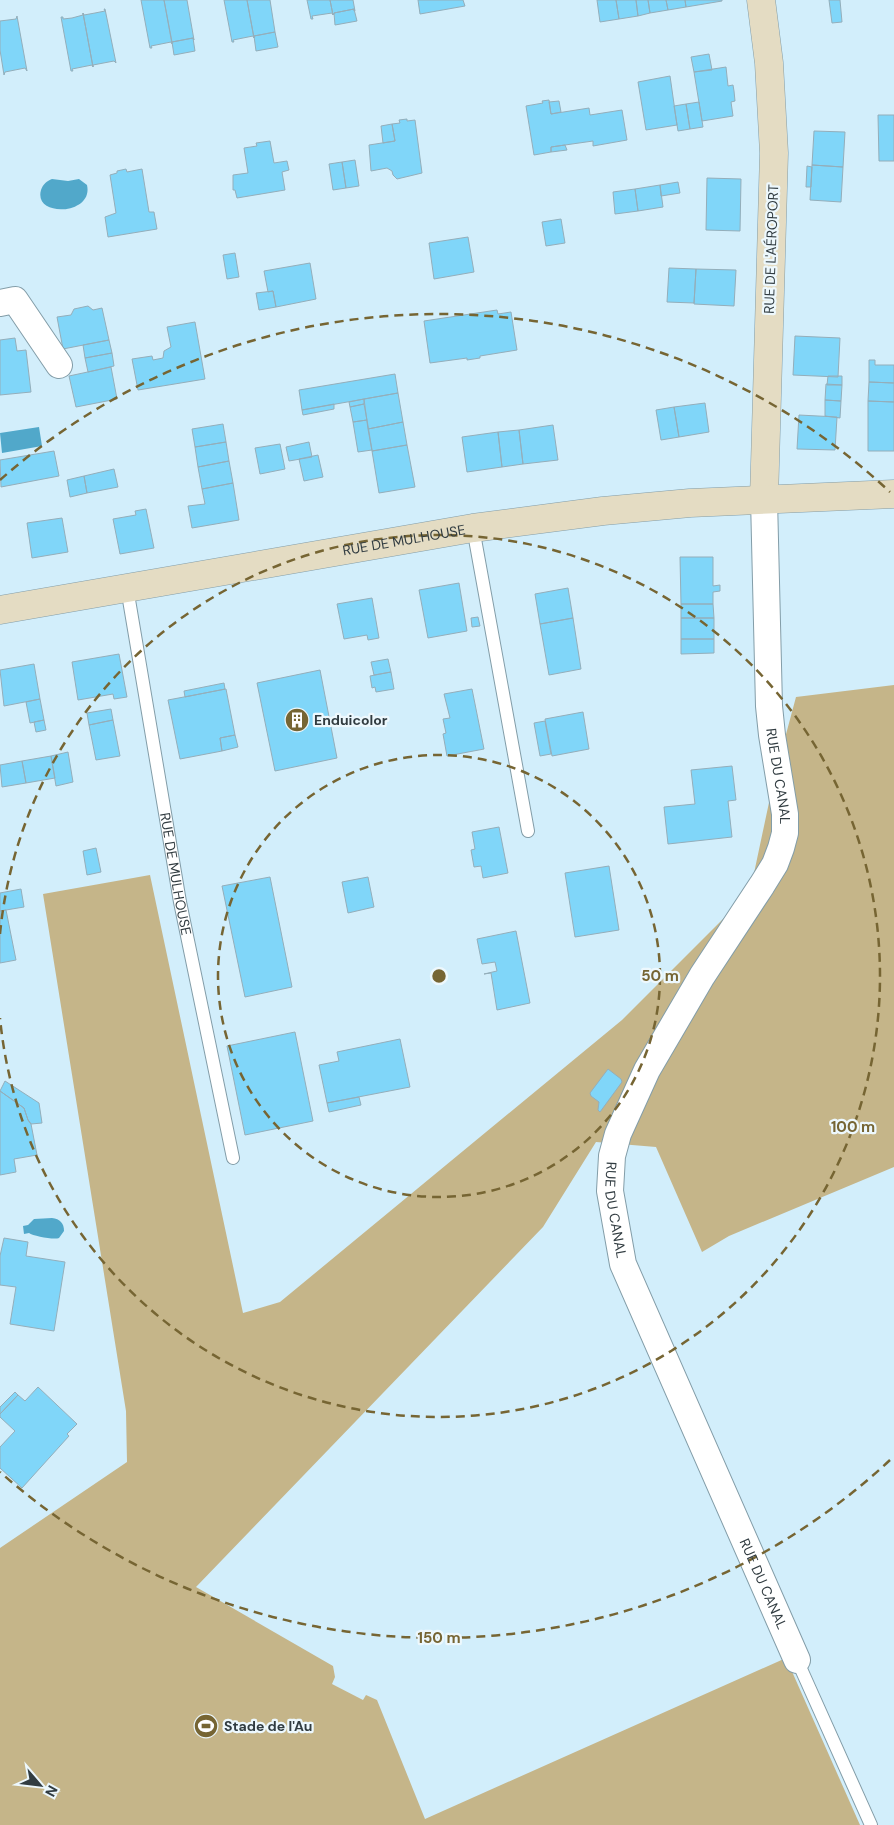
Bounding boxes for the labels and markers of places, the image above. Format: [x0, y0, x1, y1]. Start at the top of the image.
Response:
building icon: Enduicolor [284, 707, 310, 733]
place label: Enduicolor [314, 711, 388, 729]
centre of rings [430, 967, 448, 985]
sports icon: Stade de l'Au [193, 1713, 219, 1739]
place label: Stade de l'Au [224, 1717, 313, 1735]

